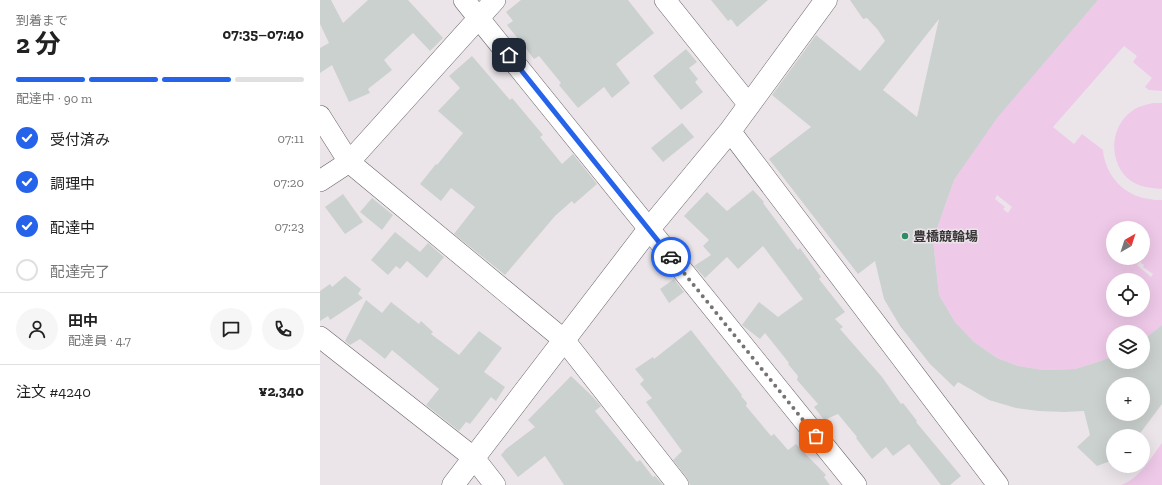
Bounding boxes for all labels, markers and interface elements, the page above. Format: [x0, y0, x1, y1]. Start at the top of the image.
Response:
text: 到着まで [16, 13, 68, 28]
text: 07:35–07:40 [223, 25, 304, 43]
text: 2 分 [16, 28, 61, 60]
pin [492, 38, 526, 72]
icon: home [498, 44, 520, 66]
text: 配達中 · 90 m [16, 91, 92, 106]
icon: check [16, 127, 38, 149]
text: 受付済み [50, 131, 110, 149]
text: 07:11 [277, 131, 304, 146]
icon: check [16, 171, 38, 193]
text: 調理中 [50, 175, 95, 193]
text: 07:20 [273, 175, 304, 190]
icon: check [16, 215, 38, 237]
text: 配達中 [50, 219, 95, 237]
text: 07:23 [274, 219, 304, 234]
north arrow [1106, 221, 1150, 265]
map controls [1106, 221, 1150, 473]
place label: 豊橋競輪場 [913, 229, 978, 244]
marker: 豊橋競輪場 [900, 231, 910, 241]
courier [651, 237, 691, 277]
icon: car [660, 246, 682, 268]
text: 配達完了 [50, 263, 110, 281]
button: locate [1106, 273, 1150, 317]
button: person [16, 308, 58, 350]
button: chat [210, 308, 252, 350]
button: phone [262, 308, 304, 350]
text: 田中 [68, 312, 98, 330]
button: layers [1106, 325, 1150, 369]
text: 配達員 · 4.7 [68, 333, 131, 348]
button: + [1106, 377, 1150, 421]
text: ¥2,340 [259, 382, 304, 400]
text: 注文 #4240 [16, 383, 91, 401]
pin [799, 419, 833, 453]
icon: bag [805, 425, 827, 447]
button: − [1106, 429, 1150, 473]

